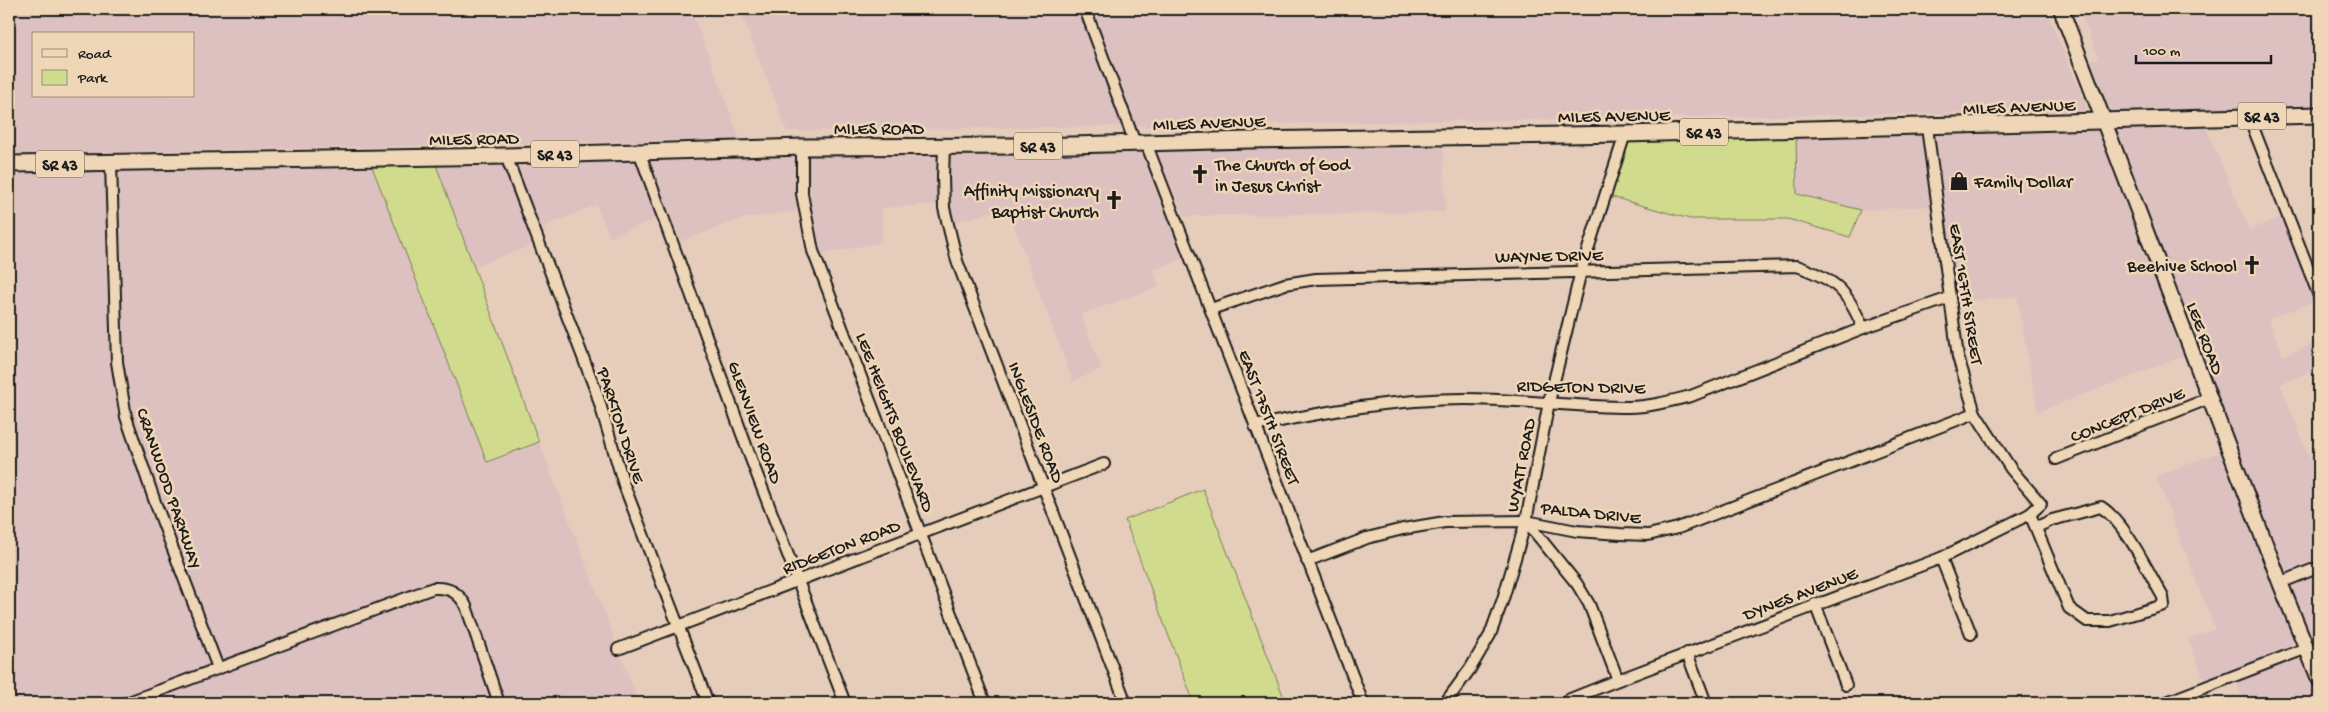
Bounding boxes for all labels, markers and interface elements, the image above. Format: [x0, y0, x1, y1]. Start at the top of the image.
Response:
legend [32, 32, 195, 98]
scale bar [2136, 32, 2270, 64]
text: 100 m [2142, 43, 2181, 61]
text: Road [78, 46, 112, 64]
text: Park [77, 70, 108, 88]
street label: MILES AVENUE [1963, 96, 2076, 121]
road number: SR 43 [2238, 102, 2286, 130]
street label: MILES AVENUE [1558, 106, 1671, 129]
street label: MILES AVENUE [1153, 112, 1266, 137]
road number: SR 43 [1680, 118, 1728, 146]
street label: MILES ROAD [834, 120, 924, 141]
street label: MILES ROAD [429, 129, 519, 152]
road number: SR 43 [1014, 132, 1062, 160]
road number: SR 43 [531, 140, 579, 168]
road number: SR 43 [36, 150, 84, 178]
place label: The Church of God in Jesus Christ [1214, 156, 1351, 198]
church icon: The Church of God in Jesus Christ [1189, 163, 1211, 185]
shop icon: Family Dollar [1948, 170, 1970, 192]
place label: Family Dollar [1973, 173, 2074, 194]
place label: Affinity Missionary Baptist Church [964, 182, 1099, 224]
church icon: Affinity Missionary Baptist Church [1103, 189, 1125, 211]
street label: EAST 167TH STREET [1943, 222, 1986, 368]
street label: WAYNE DRIVE [1495, 246, 1604, 269]
church icon: Beehive School [2241, 254, 2263, 276]
place label: Beehive School [2126, 257, 2237, 278]
street label: LEE ROAD [2180, 300, 2227, 378]
street label: LEE HEIGHTS BOULEVARD [850, 330, 938, 516]
street label: EAST 175TH STREET [1232, 347, 1303, 489]
street label: GLENVIEW ROAD [722, 359, 786, 487]
street label: INGLESIDE ROAD [1002, 360, 1067, 487]
street label: PARKTON DRIVE [591, 364, 648, 487]
street label: RIDGETON DRIVE [1517, 377, 1646, 400]
street label: CONCEPT DRIVE [2068, 384, 2189, 449]
street label: CRANWOOD PARKWAY [130, 406, 205, 572]
street label: WYATT ROAD [1503, 417, 1542, 514]
street label: PALDA DRIVE [1539, 499, 1643, 530]
street label: RIDGETON ROAD [780, 516, 904, 580]
street label: DYNES AVENUE [1740, 564, 1862, 627]

